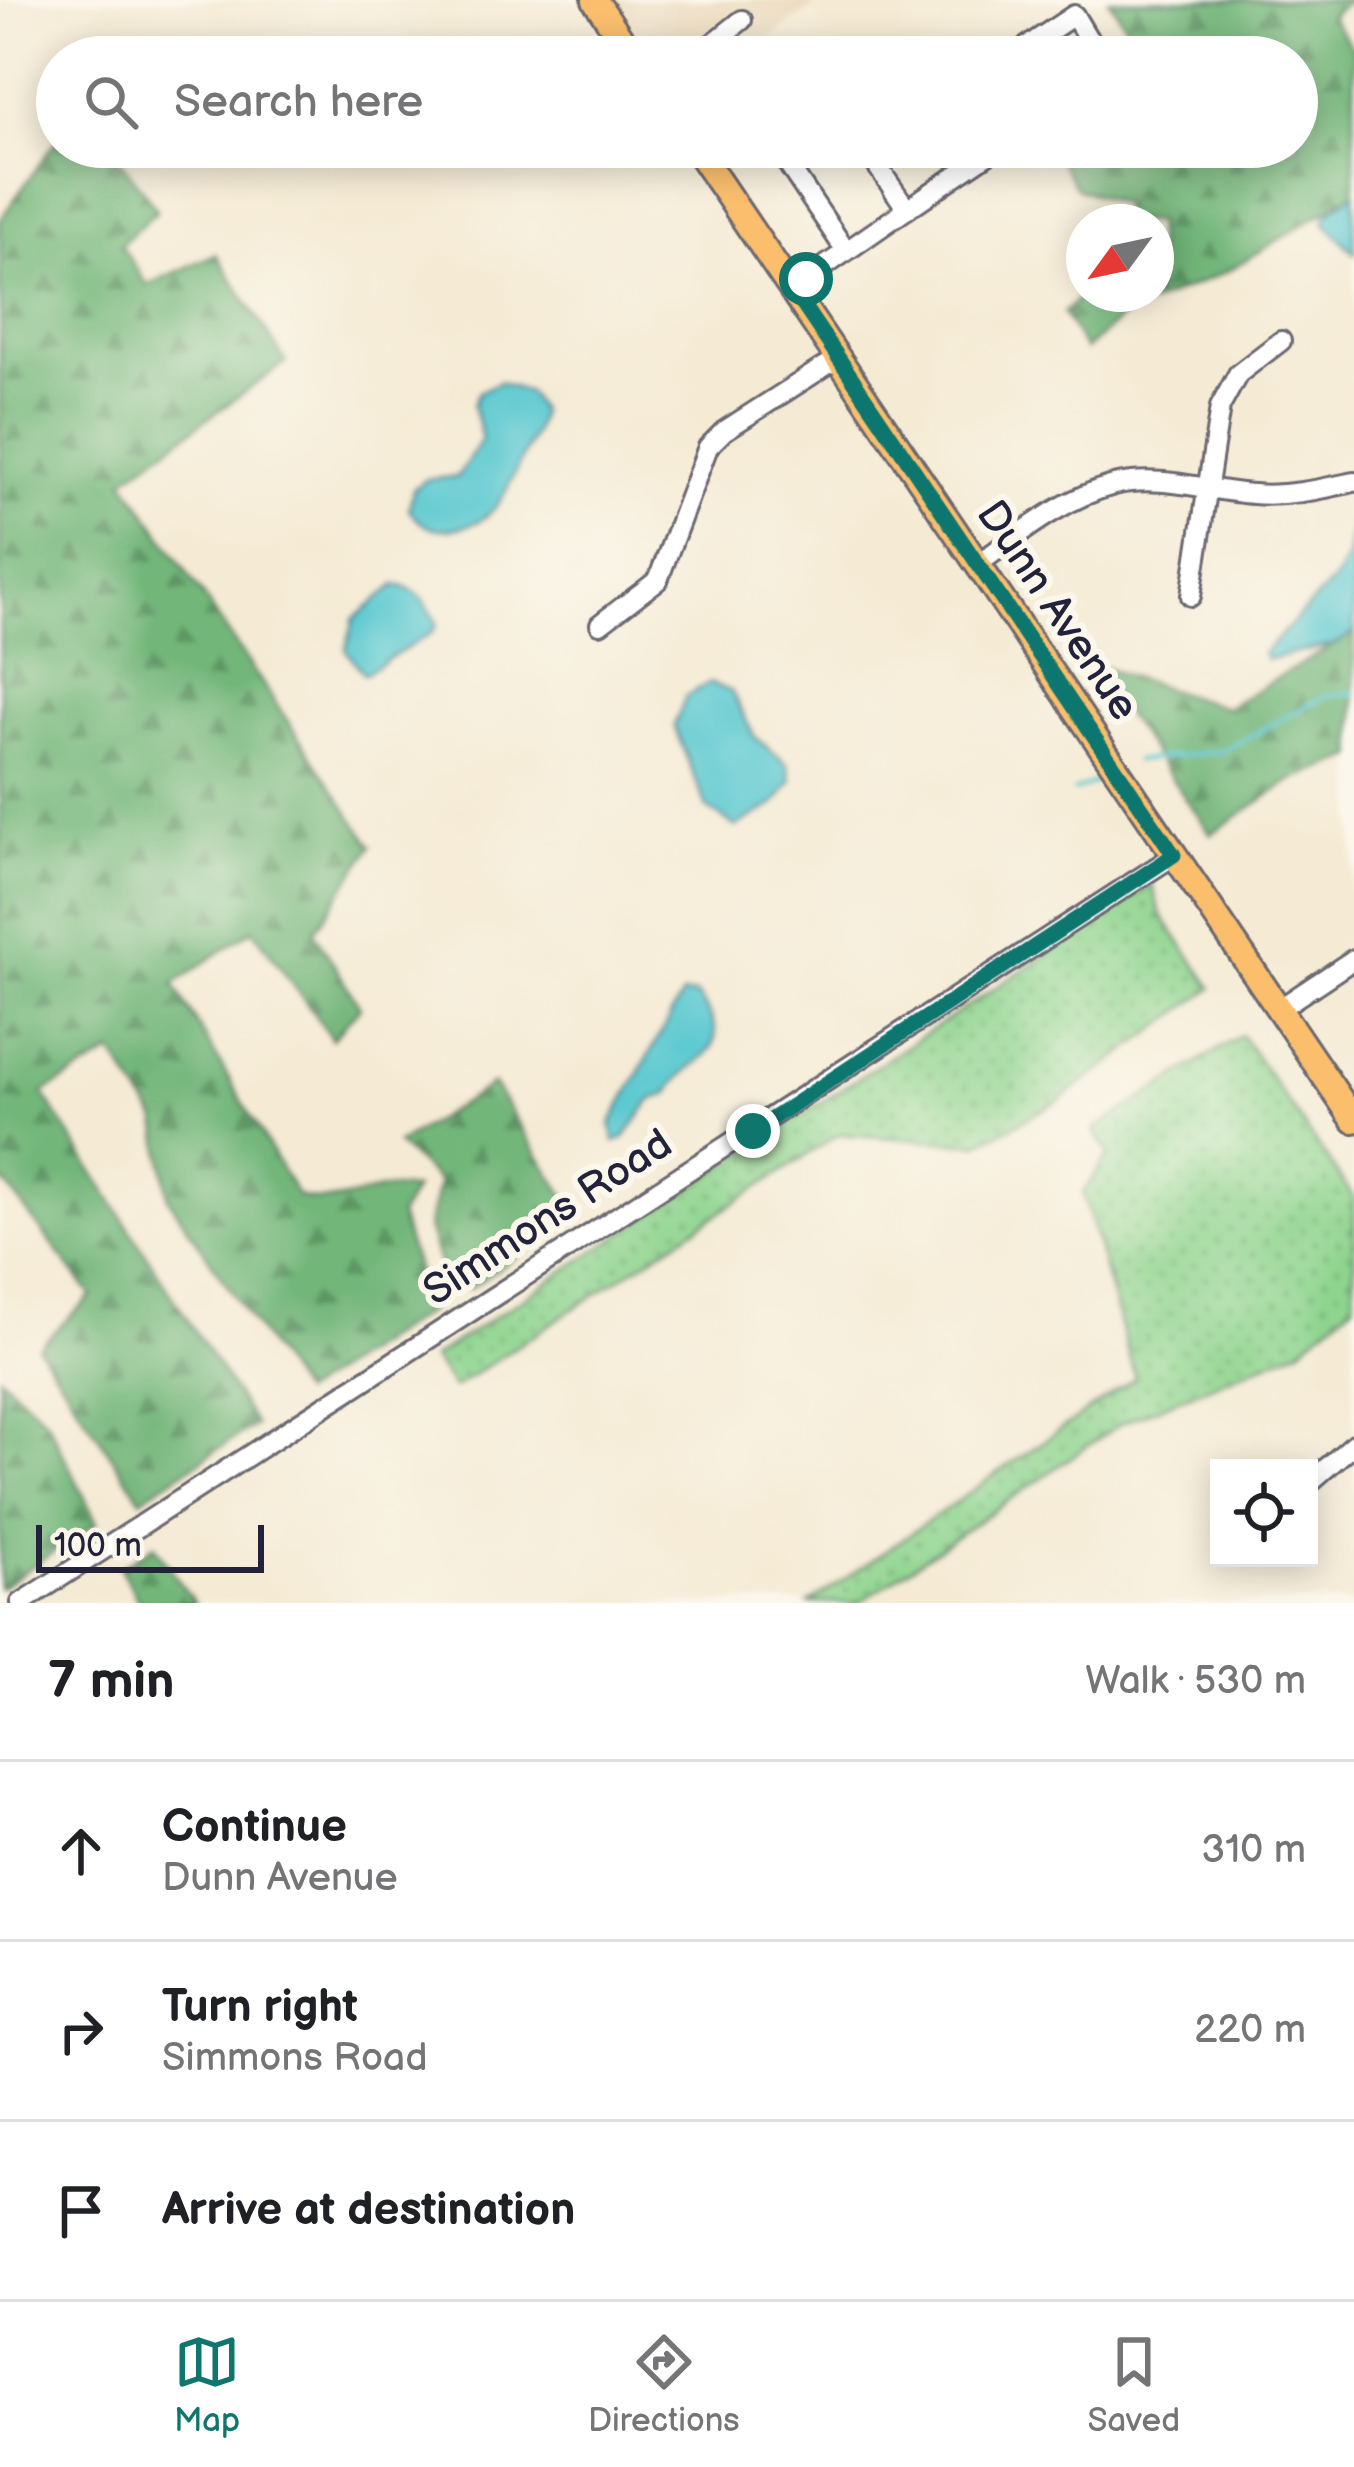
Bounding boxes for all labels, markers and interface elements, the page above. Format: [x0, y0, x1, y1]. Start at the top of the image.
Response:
search box [36, 36, 1318, 168]
icon: search [78, 69, 144, 135]
text: Search here [174, 75, 423, 130]
north arrow [1066, 204, 1174, 312]
route start [779, 252, 833, 306]
street label: Dunn Avenue [965, 492, 1149, 730]
route end [726, 1104, 780, 1158]
street label: Simmons Road [414, 1119, 682, 1317]
map controls [1210, 1459, 1318, 1567]
button: locate [1210, 1459, 1318, 1567]
scale bar [36, 1519, 264, 1572]
text: 100 m [54, 1526, 142, 1566]
text: 7 min [48, 1651, 174, 1712]
text: Walk · 530 m [1085, 1658, 1306, 1705]
text: Continue [162, 1800, 347, 1855]
icon: ahead [48, 1818, 114, 1884]
text: 310 m [1201, 1827, 1306, 1874]
text: Dunn Avenue [162, 1855, 398, 1902]
text: Turn right [162, 1980, 358, 2035]
icon: right [48, 1998, 114, 2064]
text: 220 m [1194, 2007, 1306, 2054]
text: Simmons Road [162, 2035, 428, 2082]
icon: arrive [48, 2178, 114, 2244]
text: Arrive at destination [162, 2183, 575, 2238]
tab: Map [174, 2329, 240, 2441]
tab: Directions [588, 2329, 740, 2441]
tab: Saved [1087, 2329, 1180, 2441]

